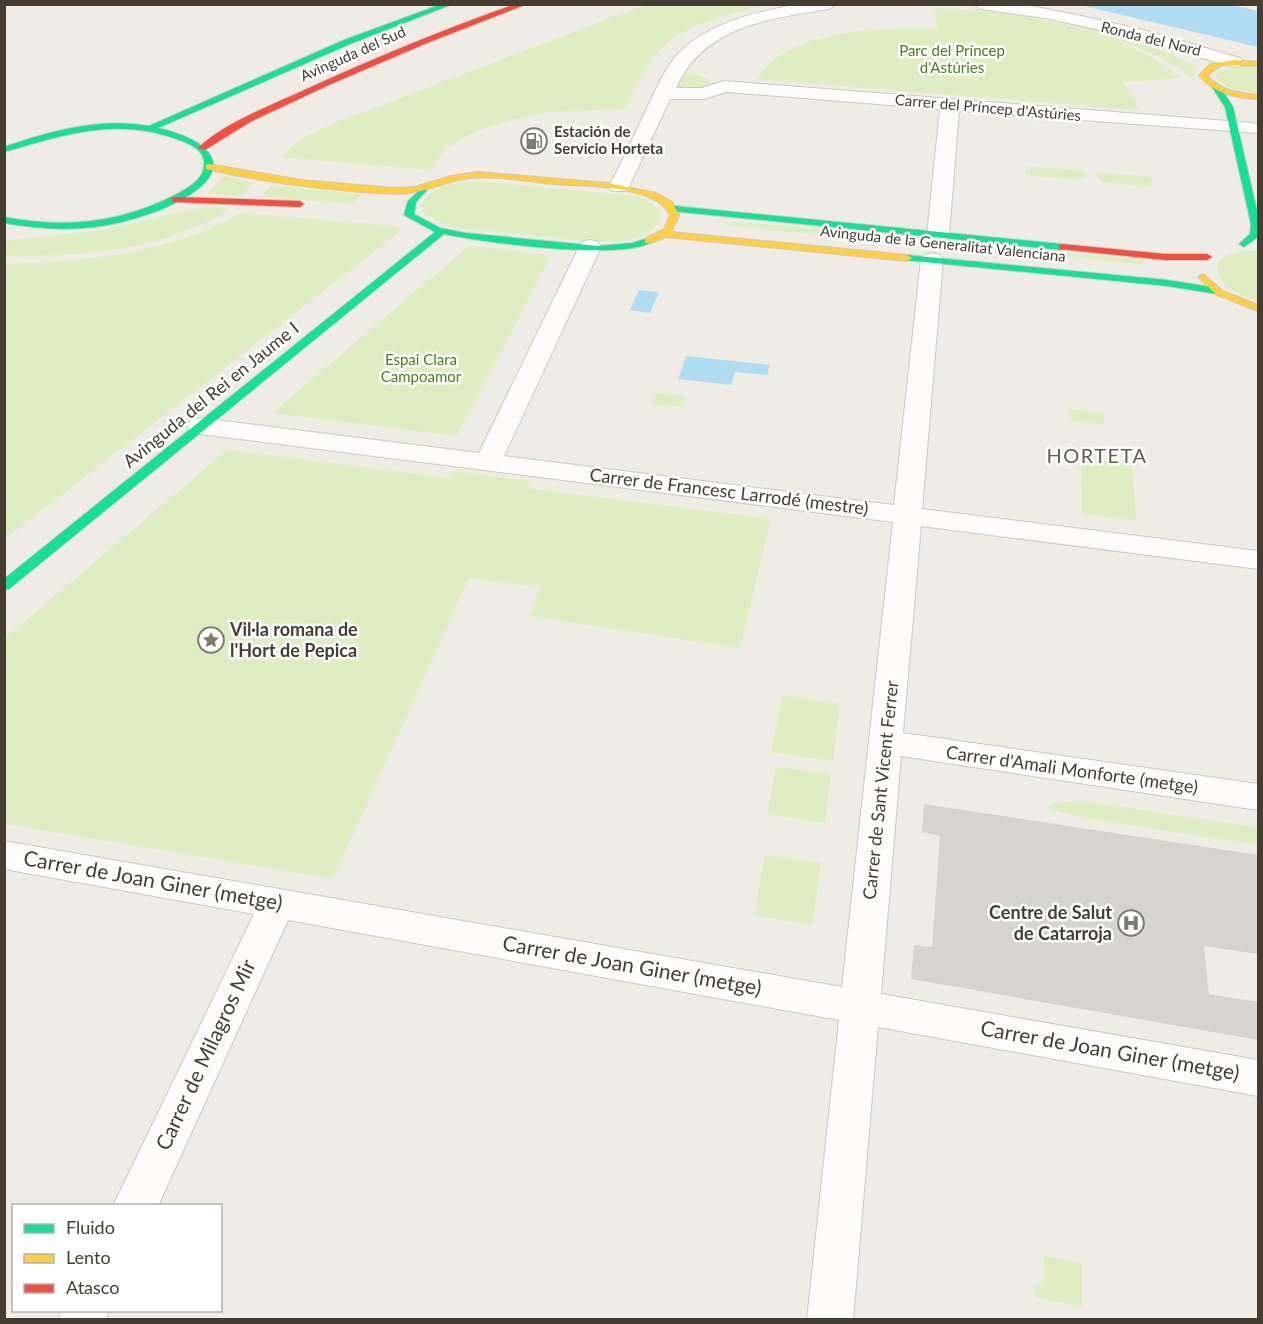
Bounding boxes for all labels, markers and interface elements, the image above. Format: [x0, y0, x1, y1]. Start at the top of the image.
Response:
street label: Ronda del Nord [1099, 17, 1203, 59]
street label: Avinguda del Sud [297, 22, 408, 84]
park label: Parc del Príncep d'Astúries [899, 41, 1005, 76]
street label: Carrer del Príncep d'Astúries [894, 90, 1082, 124]
place label: Estación de Servicio Horteta [554, 122, 663, 157]
fuel station icon: Estación de Servicio Horteta [519, 126, 549, 156]
street label: Avinguda de la Generalitat Valenciana [819, 221, 1067, 265]
street label: Avinguda del Rei en Jaume I [118, 317, 303, 472]
park label: Espai Clara Campoamor [381, 350, 462, 385]
district label: HORTETA [1046, 443, 1148, 467]
street label: Carrer de Francesc Larrodé (mestre) [589, 463, 870, 519]
place label: Vil·la romana de l'Hort de Pepica [229, 618, 358, 661]
place icon: Vil·la romana de l'Hort de Pepica [196, 625, 226, 655]
street label: Carrer de Sant Vicent Ferrer [858, 679, 903, 901]
street label: Carrer d'Amali Monforte (metge) [945, 740, 1199, 798]
street label: Carrer de Joan Giner (metge) [22, 844, 285, 915]
place label: Centre de Salut de Catarroja [989, 901, 1112, 944]
hospital icon: Centre de Salut de Catarroja [1116, 908, 1146, 938]
street label: Carrer de Joan Giner (metge) [501, 929, 764, 1000]
street label: Carrer de Milagros Mir [149, 955, 260, 1154]
street label: Carrer de Joan Giner (metge) [979, 1014, 1242, 1085]
legend [12, 1204, 222, 1312]
text: Fluido [66, 1216, 115, 1238]
text: Lento [66, 1246, 111, 1268]
text: Atasco [66, 1276, 119, 1298]

